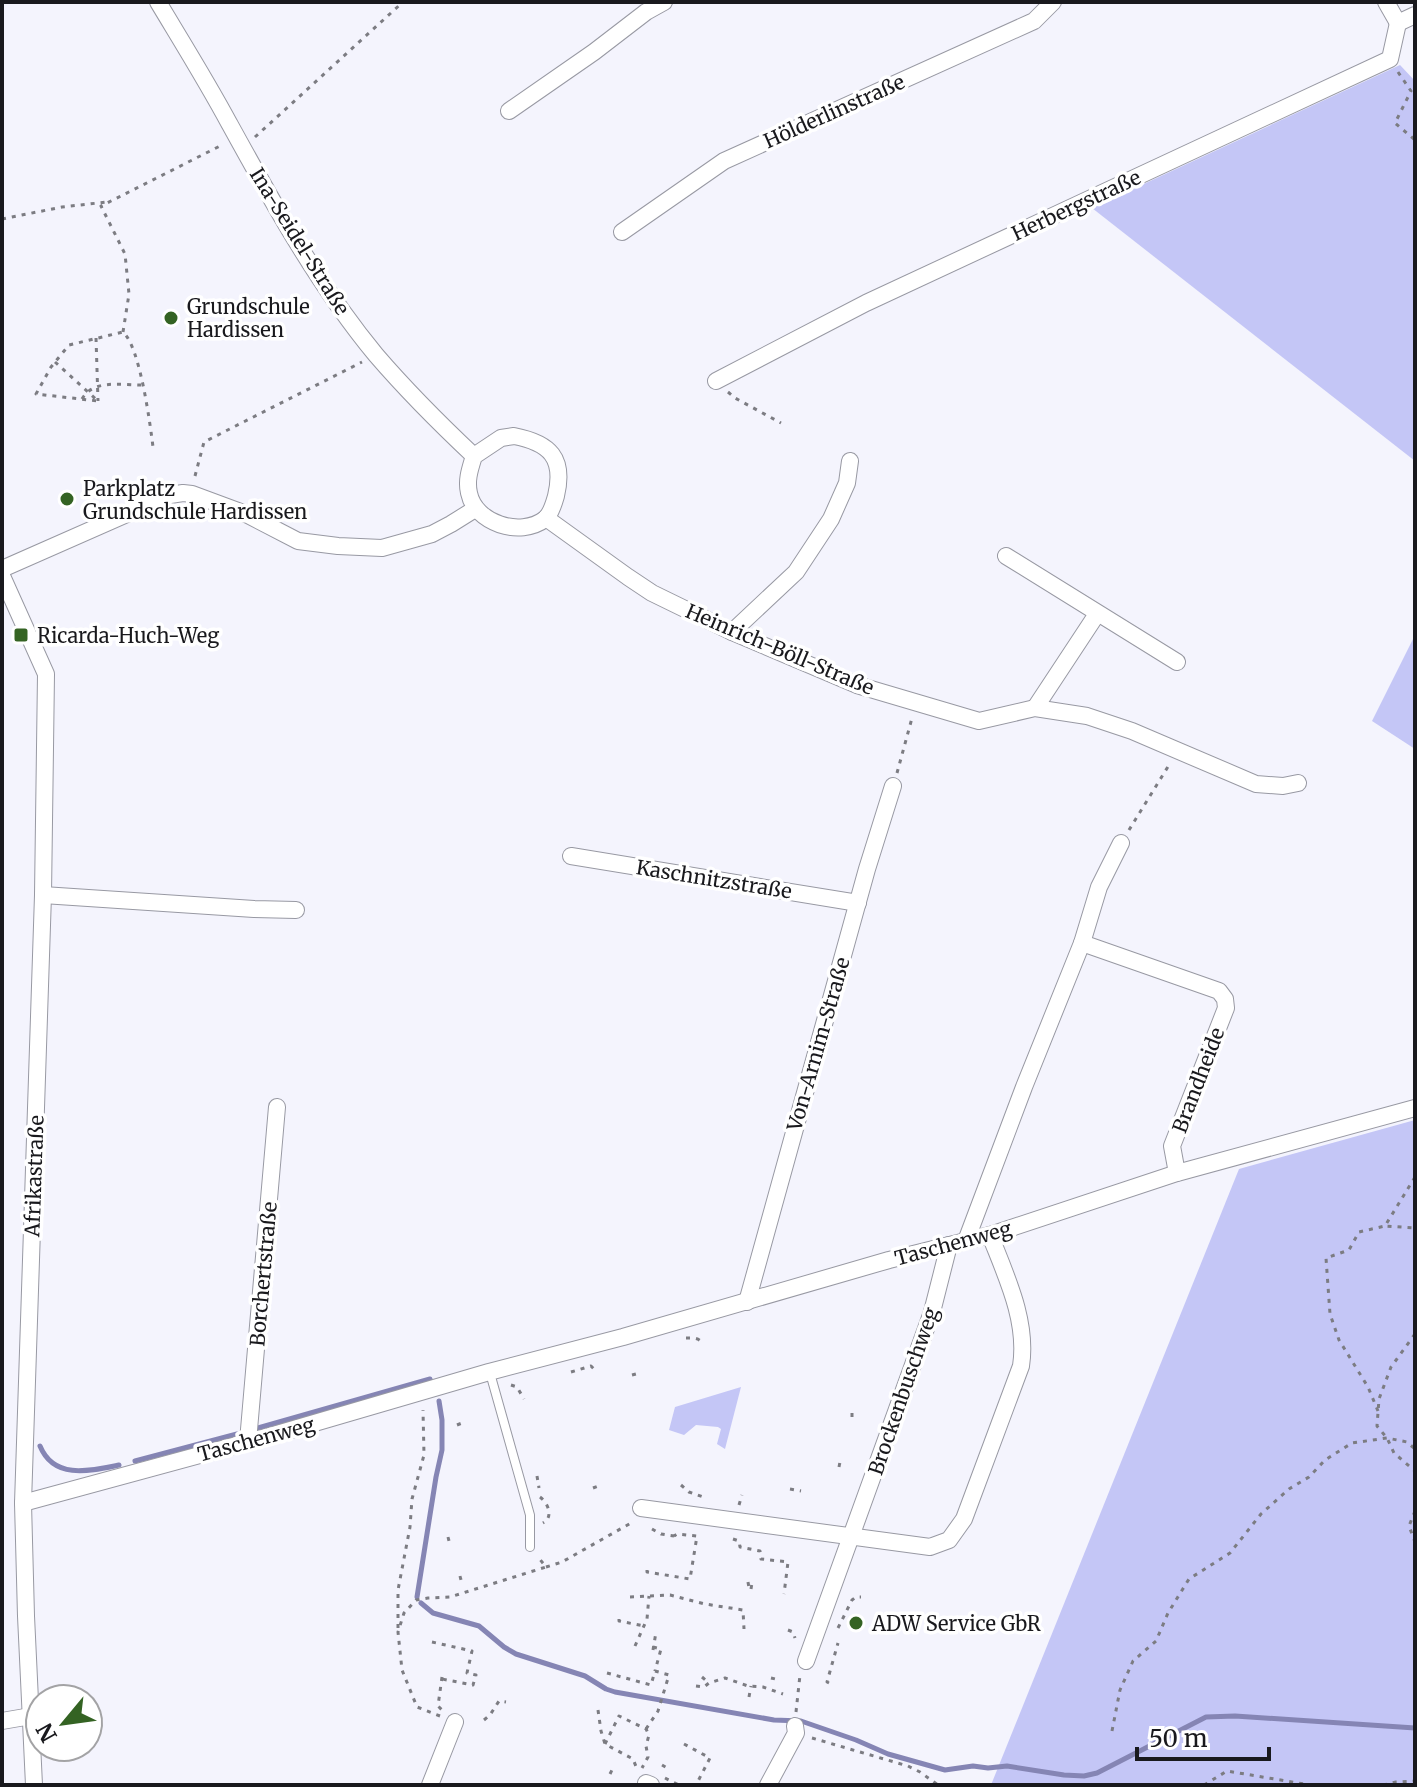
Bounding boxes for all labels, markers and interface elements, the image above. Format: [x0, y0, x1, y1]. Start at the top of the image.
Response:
street label: Hölderlinstraße [760, 69, 908, 153]
street label: Ina-Seidel-Straße [245, 163, 355, 319]
street label: Herbergstraße [1008, 164, 1144, 246]
place label: Grundschule Hardissen [187, 294, 310, 342]
marker: Grundschule Hardissen [162, 309, 180, 327]
place label: Parkplatz Grundschule Hardissen [83, 476, 307, 524]
marker: Parkplatz Grundschule Hardissen [58, 490, 76, 508]
street label: Heinrich-Böll-Straße [682, 598, 878, 700]
place label: Ricarda-Huch-Weg [37, 623, 219, 648]
marker: Ricarda-Huch-Weg [12, 626, 30, 644]
street label: Kaschnitzstraße [634, 854, 794, 904]
street label: Von-Arnim-Straße [781, 954, 855, 1135]
street label: Brandheide [1166, 1024, 1230, 1136]
street label: Afrikastraße [19, 1115, 49, 1238]
street label: Borchertstraße [244, 1201, 282, 1347]
street label: Taschenweg [892, 1215, 1014, 1271]
street label: Brockenbuschweg [863, 1304, 943, 1478]
street label: Taschenweg [195, 1411, 317, 1467]
place label: ADW Service GbR [871, 1611, 1041, 1636]
marker: ADW Service GbR [847, 1614, 865, 1632]
north arrow [24, 1683, 104, 1763]
scale bar [1137, 1711, 1269, 1761]
text: N [30, 1718, 63, 1747]
text: 50 m [1149, 1723, 1208, 1754]

